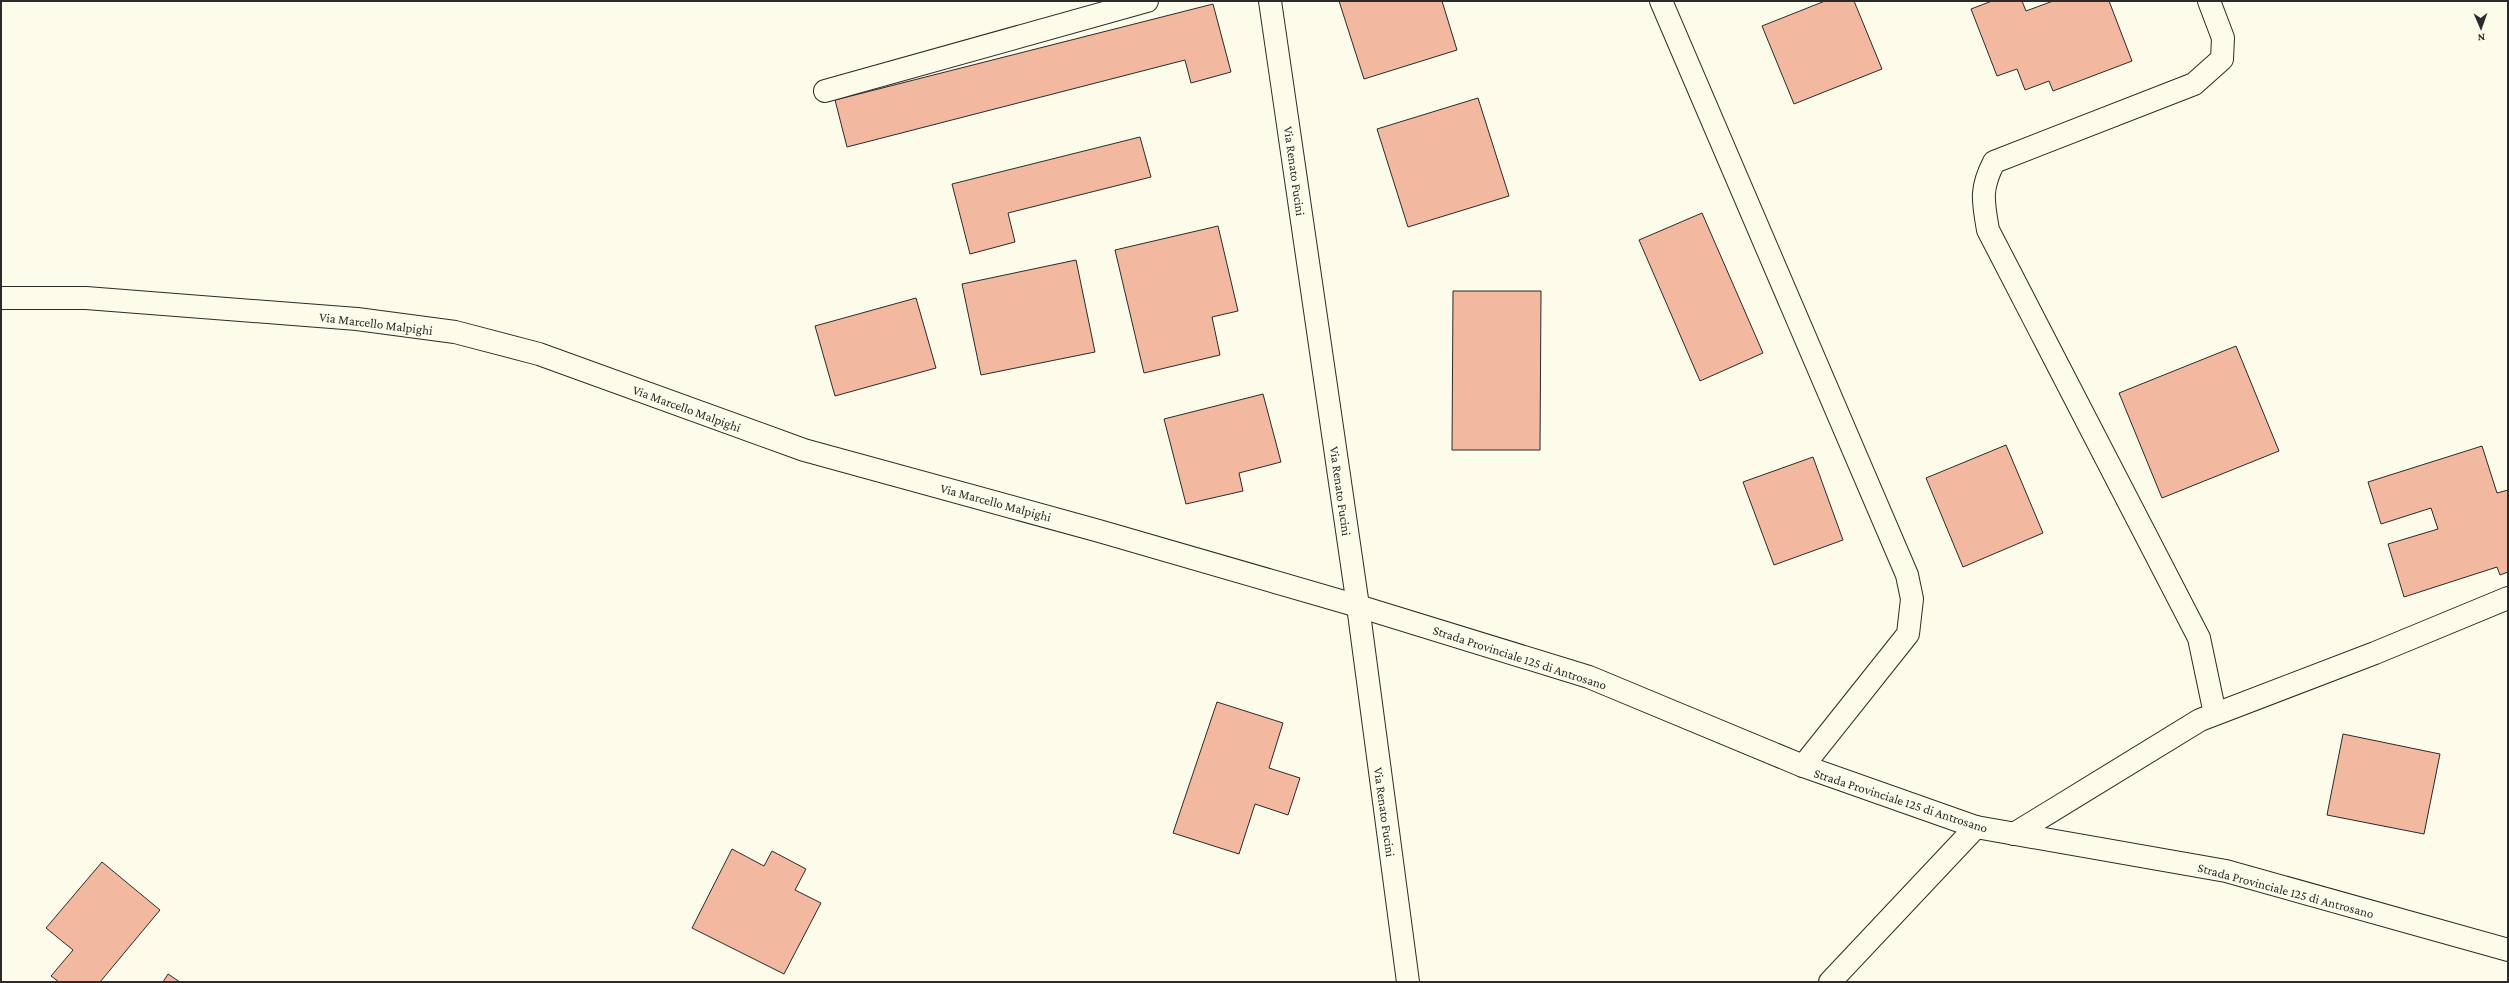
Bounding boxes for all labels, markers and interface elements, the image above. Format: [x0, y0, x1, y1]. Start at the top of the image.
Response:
north arrow [2461, 8, 2501, 48]
text: N [2477, 32, 2485, 44]
street label: Via Renato Fucini [1281, 125, 1308, 217]
street label: Via Marcello Malpighi [318, 309, 434, 338]
street label: Via Marcello Malpighi [631, 382, 744, 435]
street label: Via Renato Fucini [1327, 445, 1354, 537]
street label: Via Marcello Malpighi [939, 480, 1053, 525]
street label: Strada Provinciale 125 di Antrosano [1431, 622, 1609, 693]
street label: Strada Provinciale 125 di Antrosano [1812, 765, 1990, 836]
street label: Via Renato Fucini [1371, 766, 1398, 858]
street label: Strada Provinciale 125 di Antrosano [2196, 860, 2376, 921]

